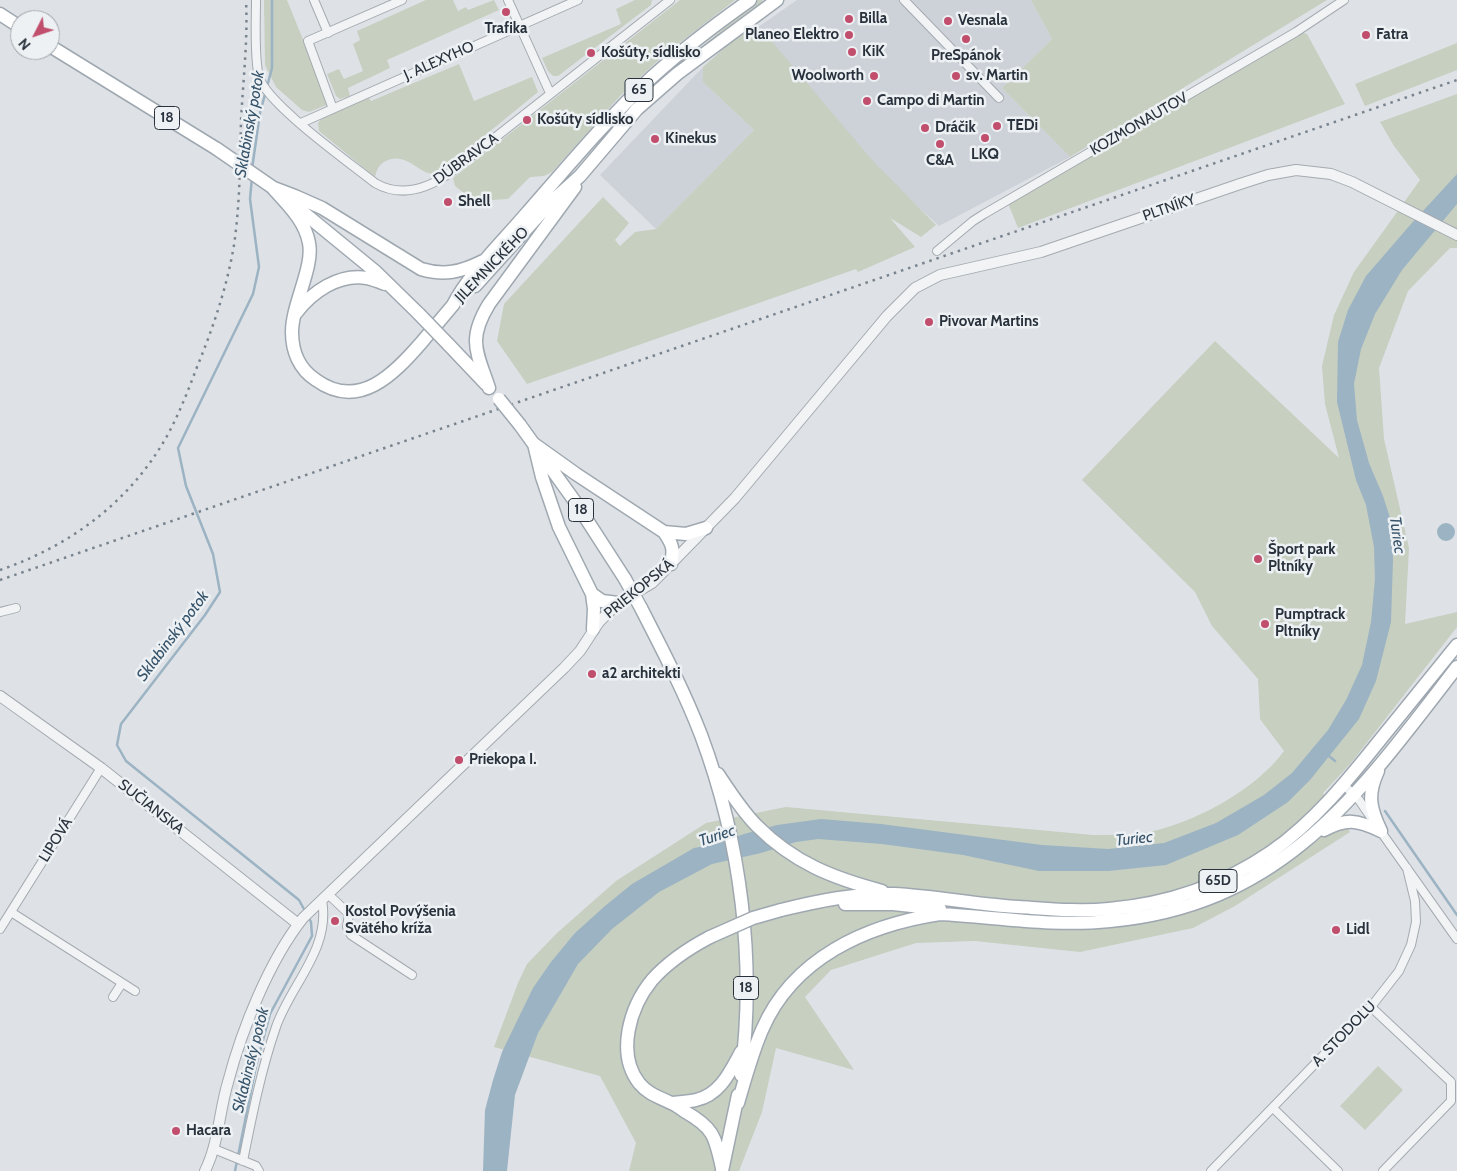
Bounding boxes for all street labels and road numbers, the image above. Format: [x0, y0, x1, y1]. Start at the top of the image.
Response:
street label: J. ALEXYHO [401, 38, 477, 84]
road number: 65 [625, 78, 653, 102]
street label: KOZMONAUTOV [1087, 89, 1191, 159]
road number: 18 [154, 106, 180, 130]
street label: DÚBRAVCA [430, 129, 502, 189]
street label: PLTNÍKY [1140, 191, 1198, 225]
street label: JILEMNICKÉHO [451, 223, 533, 307]
road number: 18 [568, 498, 594, 522]
street label: PRIEKOPSKÁ [601, 555, 677, 623]
street label: SUČIANSKA [114, 776, 188, 838]
street label: LIPOVÁ [35, 814, 77, 866]
road number: 65D [1199, 869, 1237, 892]
road number: 18 [734, 976, 758, 1000]
street label: A. STODOLU [1308, 997, 1380, 1071]

